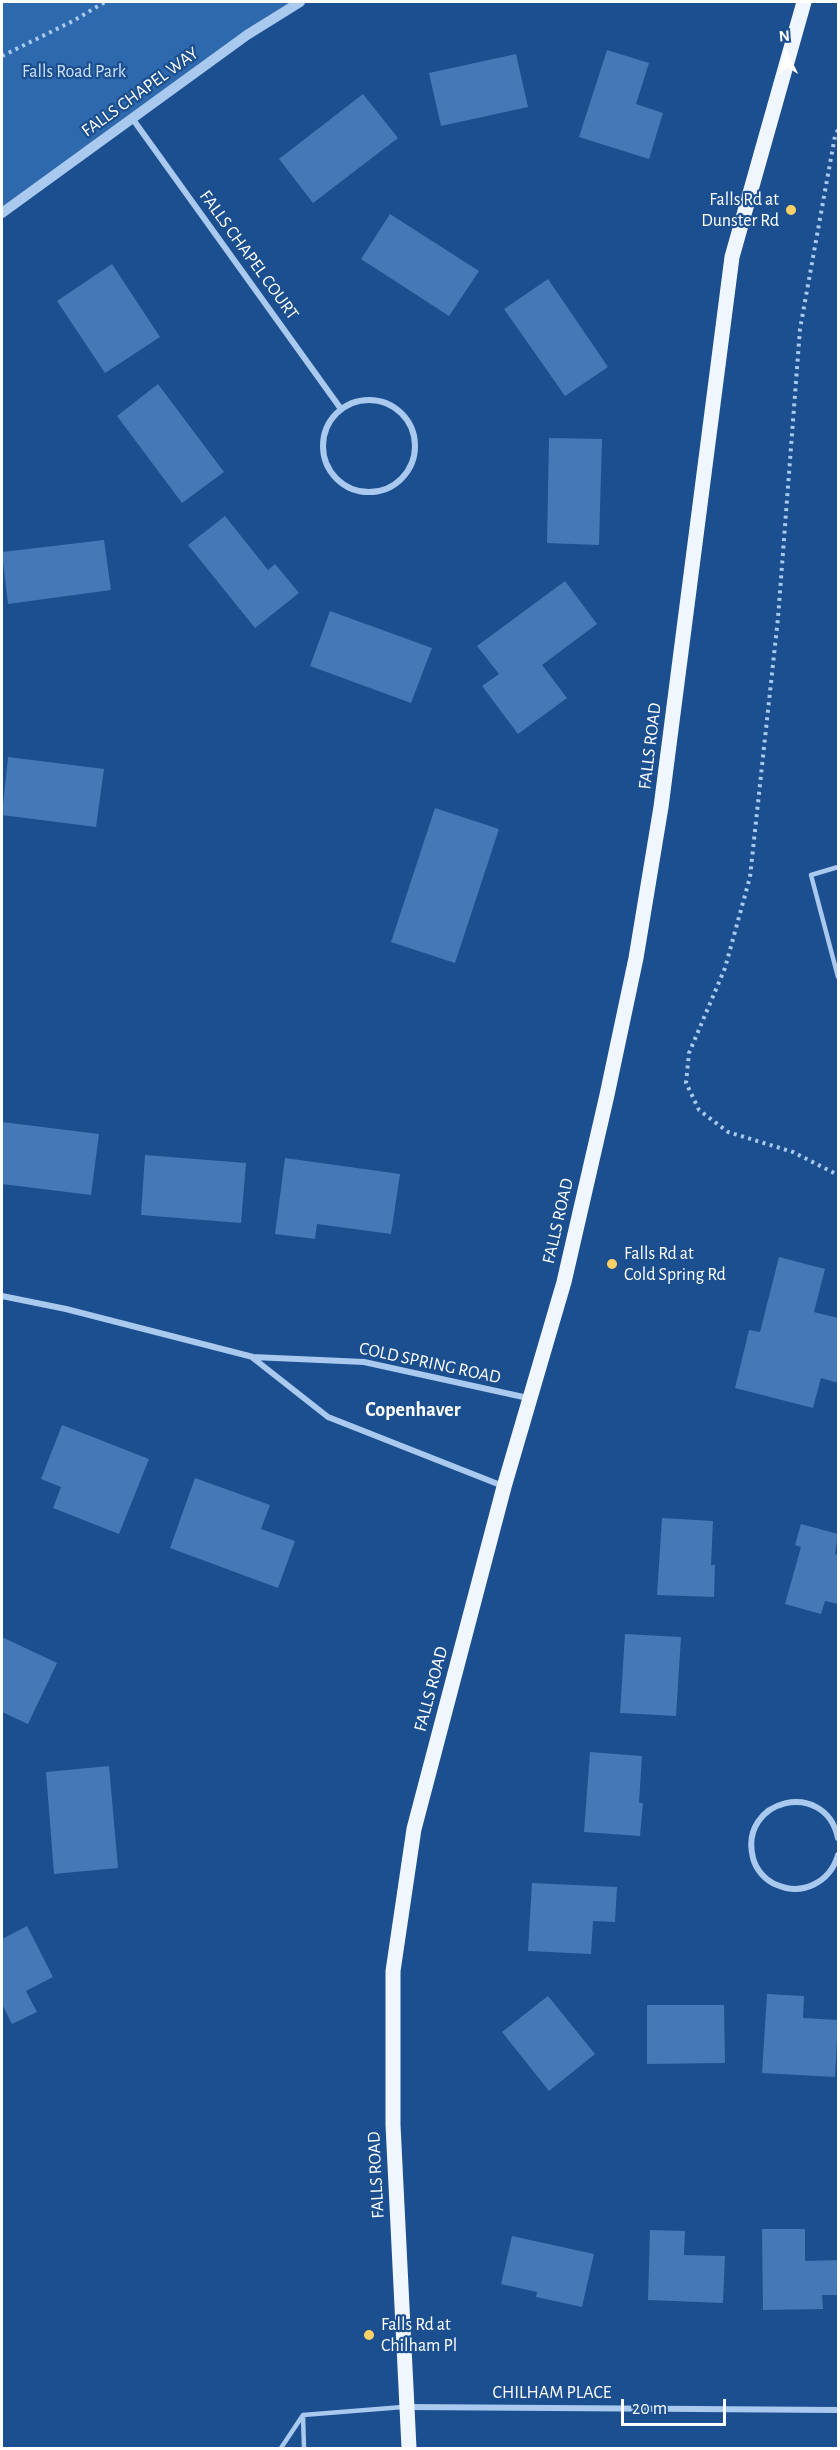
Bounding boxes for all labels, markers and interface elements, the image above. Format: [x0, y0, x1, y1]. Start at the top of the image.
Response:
north arrow [756, 24, 816, 84]
text: N [778, 28, 791, 45]
street label: FALLS CHAPEL WAY [77, 42, 203, 142]
park label: Falls Road Park [22, 61, 126, 83]
street label: FALLS CHAPEL COURT [195, 186, 303, 324]
place label: Falls Rd at Dunster Rd [701, 189, 779, 232]
marker: Falls Rd at Dunster Rd [784, 203, 798, 217]
street label: FALLS ROAD [634, 701, 666, 791]
street label: FALLS ROAD [538, 1176, 578, 1266]
place label: Falls Rd at Cold Spring Rd [624, 1243, 726, 1286]
marker: Falls Rd at Cold Spring Rd [605, 1257, 619, 1271]
street label: COLD SPRING ROAD [357, 1337, 503, 1389]
district label: Copenhaver [365, 1398, 461, 1422]
street label: FALLS ROAD [409, 1644, 453, 1734]
street label: FALLS ROAD [363, 2131, 389, 2219]
place label: Falls Rd at Chilham Pl [381, 2314, 457, 2356]
marker: Falls Rd at Chilham Pl [362, 2328, 376, 2342]
street label: CHILHAM PLACE [493, 2382, 611, 2404]
scale bar [624, 2387, 729, 2425]
text: 20 m [632, 2400, 667, 2418]

